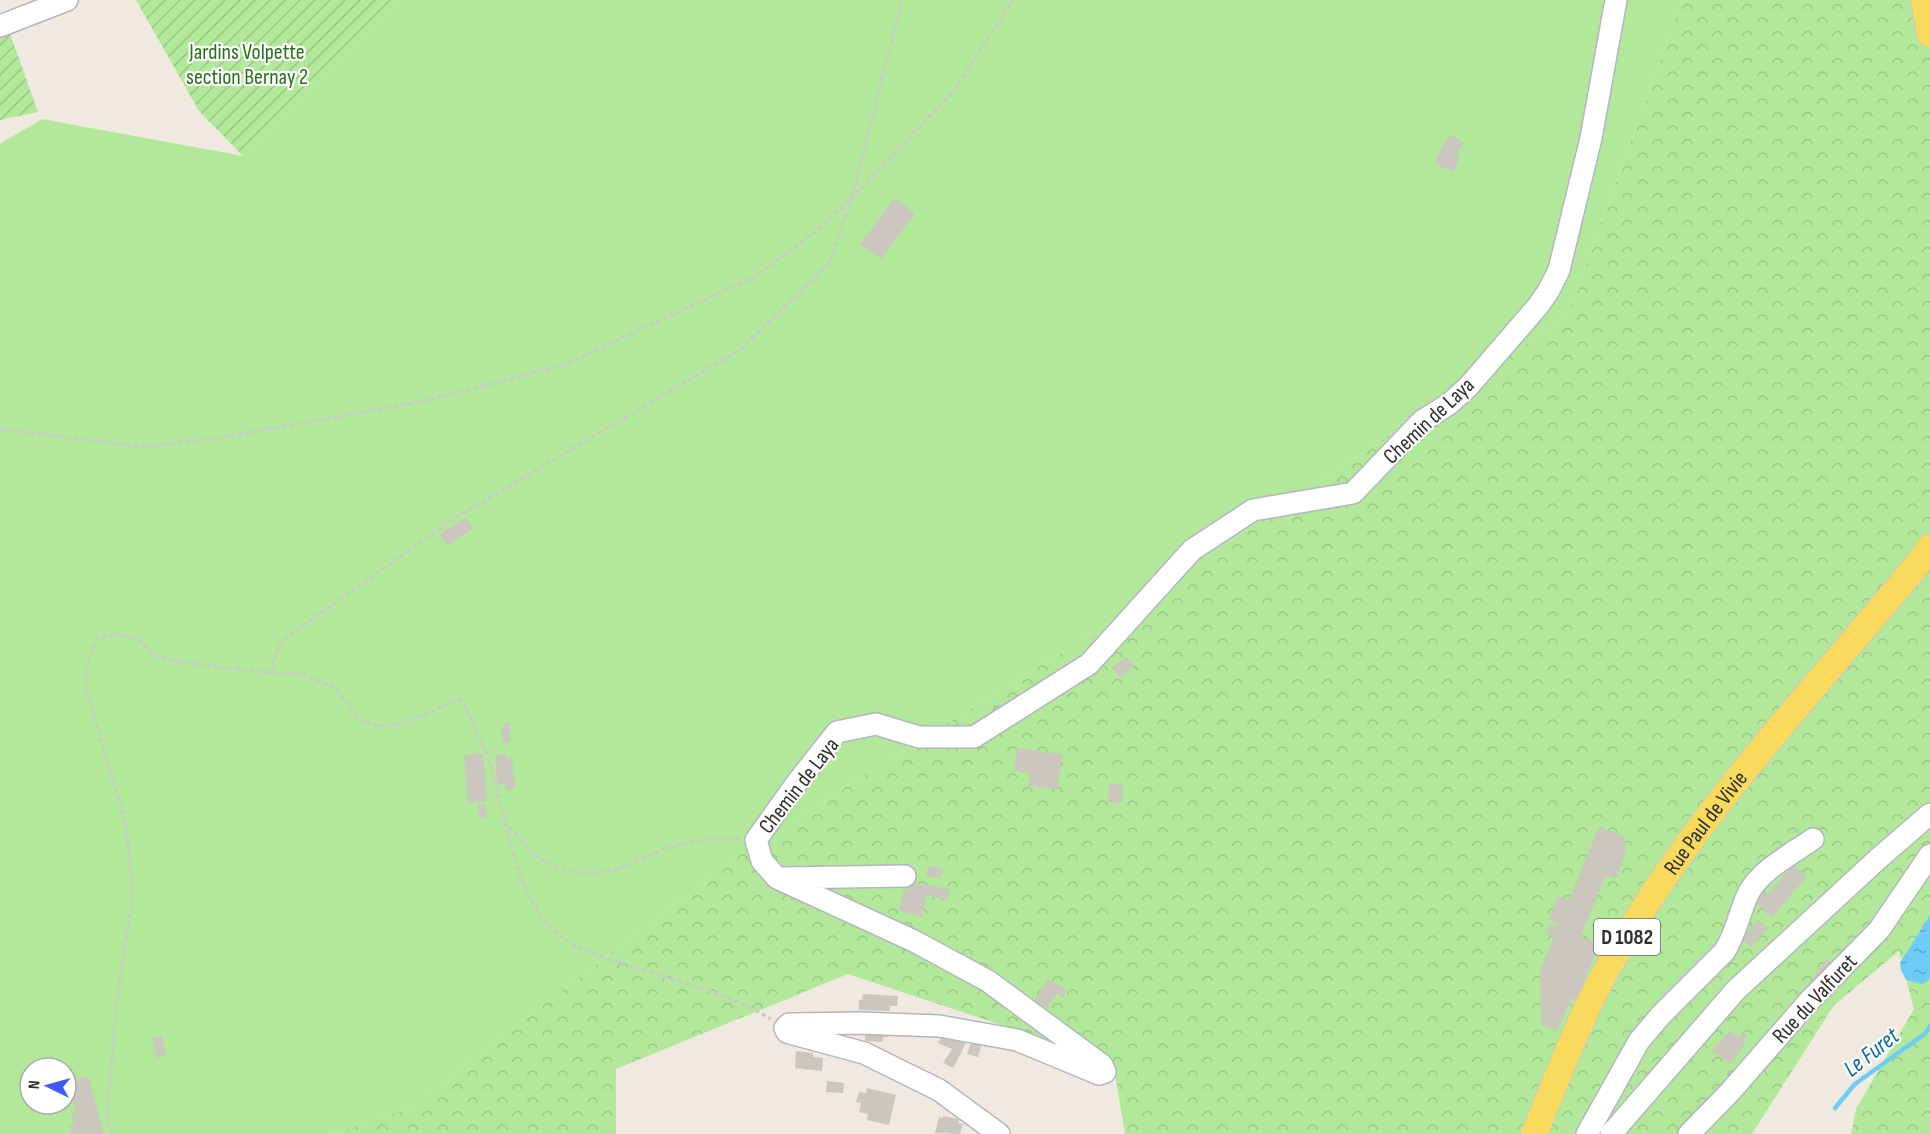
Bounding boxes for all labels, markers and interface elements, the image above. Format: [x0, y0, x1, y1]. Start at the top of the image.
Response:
park label: Jardins Volpette section Bernay 2 [186, 39, 308, 91]
street label: Chemin de Laya [1378, 372, 1480, 470]
street label: Chemin de Laya [753, 732, 845, 839]
street label: Rue Paul de Vivie [1658, 766, 1754, 880]
road number: D 1082 [1594, 919, 1660, 955]
street label: Rue du Valfuret [1767, 949, 1863, 1049]
water label: Le Furet [1838, 1021, 1906, 1083]
north arrow [18, 1056, 78, 1116]
text: N [25, 1080, 44, 1090]

